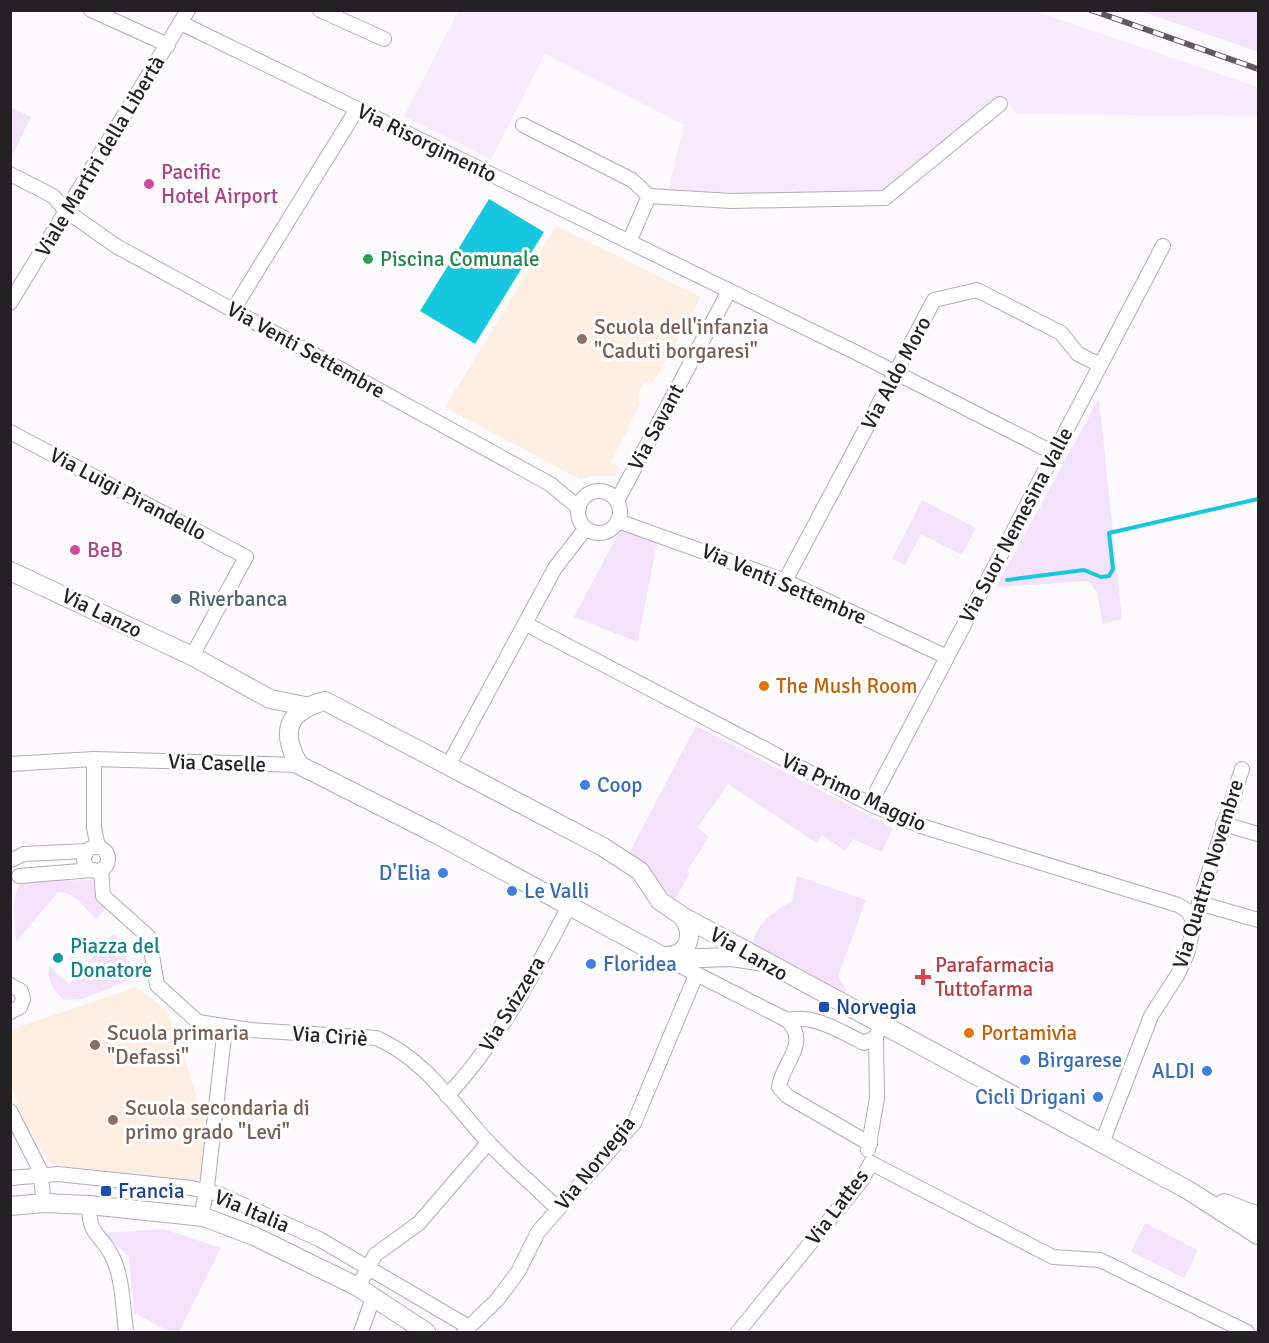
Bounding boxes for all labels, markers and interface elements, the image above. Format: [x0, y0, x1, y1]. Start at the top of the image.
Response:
street label: Viale Martiri della Libertà [30, 51, 170, 261]
street label: Via Risorgimento [353, 98, 501, 188]
place label: Pacific Hotel Airport [161, 159, 278, 209]
marker: Pacific Hotel Airport [142, 177, 156, 191]
place label: Piscina Comunale [380, 246, 540, 272]
marker: Piscina Comunale [361, 252, 375, 266]
street label: Via Venti Settembre [222, 296, 390, 404]
street label: Via Aldo Moro [855, 312, 937, 434]
place label: Scuola dell'infanzia "Caduti borgaresi" [594, 314, 769, 364]
marker: Scuola dell'infanzia "Caduti borgaresi" [575, 332, 589, 346]
street label: Via Savant [622, 379, 690, 475]
street label: Via Suor Nemesina Valle [953, 423, 1079, 627]
street label: Via Luigi Pirandello [45, 442, 211, 546]
place label: BeB [87, 537, 123, 563]
street label: Via Venti Settembre [698, 538, 870, 630]
marker: BeB [68, 543, 82, 557]
street label: Via Lanzo [58, 582, 146, 644]
place label: Riverbanca [188, 586, 287, 612]
marker: Riverbanca [169, 592, 183, 606]
place label: The Mush Room [776, 673, 918, 699]
marker: The Mush Room [757, 679, 771, 693]
street label: Via Primo Maggio [777, 747, 931, 837]
street label: Via Caselle [167, 748, 267, 778]
place label: Coop [597, 772, 643, 798]
street label: Via Quattro Novembre [1167, 776, 1249, 972]
marker: Coop [578, 778, 592, 792]
place label: D'Elia [379, 860, 431, 886]
marker: D'Elia [436, 866, 450, 880]
place label: Le Valli [524, 878, 589, 904]
marker: Le Valli [505, 884, 519, 898]
street label: Via Lanzo [705, 921, 793, 987]
place label: Piazza del Donatore [70, 933, 160, 983]
marker: Piazza del Donatore [51, 951, 65, 965]
place label: Floridea [603, 951, 677, 977]
street label: Via Svizzera [473, 952, 551, 1056]
place label: Parafarmacia Tuttofarma [935, 952, 1054, 1002]
marker: Floridea [584, 957, 598, 971]
marker: Parafarmacia Tuttofarma [916, 970, 930, 984]
place label: Norvegia [836, 994, 917, 1020]
marker: Norvegia [817, 1000, 831, 1014]
place label: Scuola primaria "Defassi" [107, 1020, 249, 1070]
street label: Via Ciriè [291, 1020, 369, 1052]
place label: Portamivia [981, 1020, 1077, 1046]
marker: Portamivia [962, 1026, 976, 1040]
marker: Scuola primaria "Defassi" [88, 1038, 102, 1052]
place label: Birgarese [1037, 1047, 1122, 1073]
marker: Birgarese [1018, 1053, 1032, 1067]
place label: ALDI [1152, 1058, 1195, 1084]
marker: ALDI [1200, 1064, 1214, 1078]
place label: Cicli Drigani [975, 1084, 1086, 1110]
marker: Cicli Drigani [1091, 1090, 1105, 1104]
place label: Scuola secondaria di primo grado "Levi" [125, 1095, 310, 1145]
street label: Via Norvegia [549, 1111, 641, 1215]
marker: Scuola secondaria di primo grado "Levi" [106, 1113, 120, 1127]
street label: Via Lattes [800, 1164, 874, 1250]
place label: Francia [118, 1178, 185, 1204]
street label: Via Italia [210, 1183, 294, 1239]
marker: Francia [99, 1184, 113, 1198]

